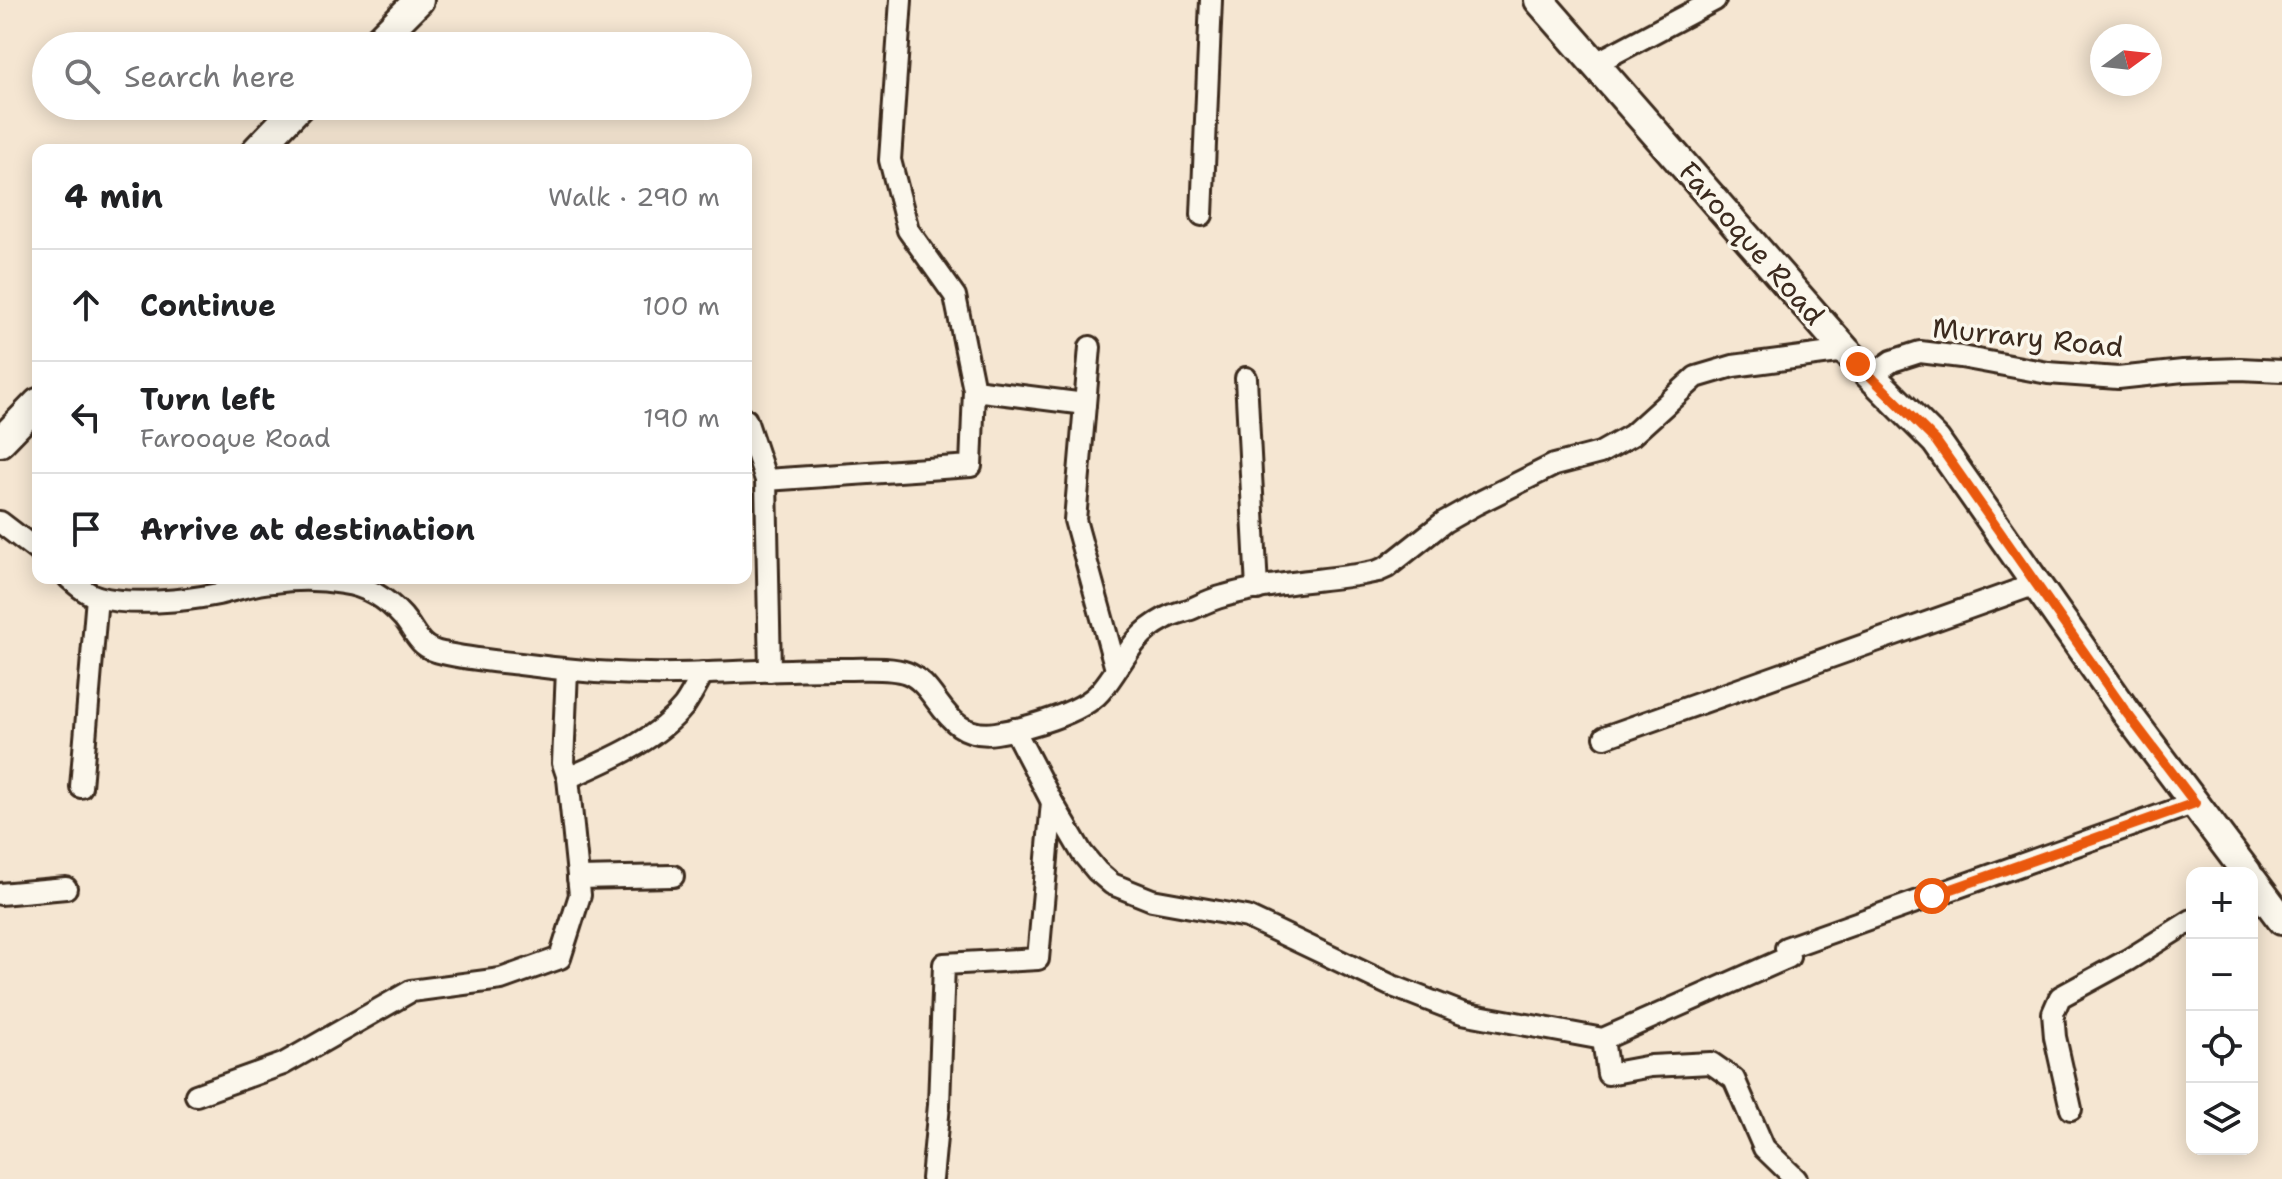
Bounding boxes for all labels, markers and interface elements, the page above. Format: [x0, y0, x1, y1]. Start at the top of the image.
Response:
north arrow [2090, 24, 2162, 96]
search box [32, 32, 752, 120]
icon: search [60, 54, 104, 98]
text: Search here [124, 56, 295, 97]
street label: Farooque Road [1670, 153, 1834, 333]
text: 4 min [64, 173, 163, 219]
text: Walk · 290 m [548, 179, 720, 214]
icon: ahead [64, 283, 108, 327]
text: Continue [140, 285, 276, 326]
text: 100 m [642, 288, 720, 323]
street label: Murrary Road [1931, 308, 2125, 366]
route end [1840, 346, 1876, 382]
text: Turn left [140, 379, 275, 420]
icon: left [64, 395, 108, 439]
text: 190 m [643, 400, 720, 435]
text: Farooque Road [140, 420, 330, 455]
icon: arrive [64, 507, 108, 551]
text: Arrive at destination [140, 509, 475, 550]
map controls [2186, 867, 2258, 1155]
button: + [2186, 867, 2258, 939]
route start [1914, 878, 1950, 914]
button: − [2186, 939, 2258, 1011]
button: locate [2186, 1011, 2258, 1083]
button: layers [2186, 1083, 2258, 1155]

